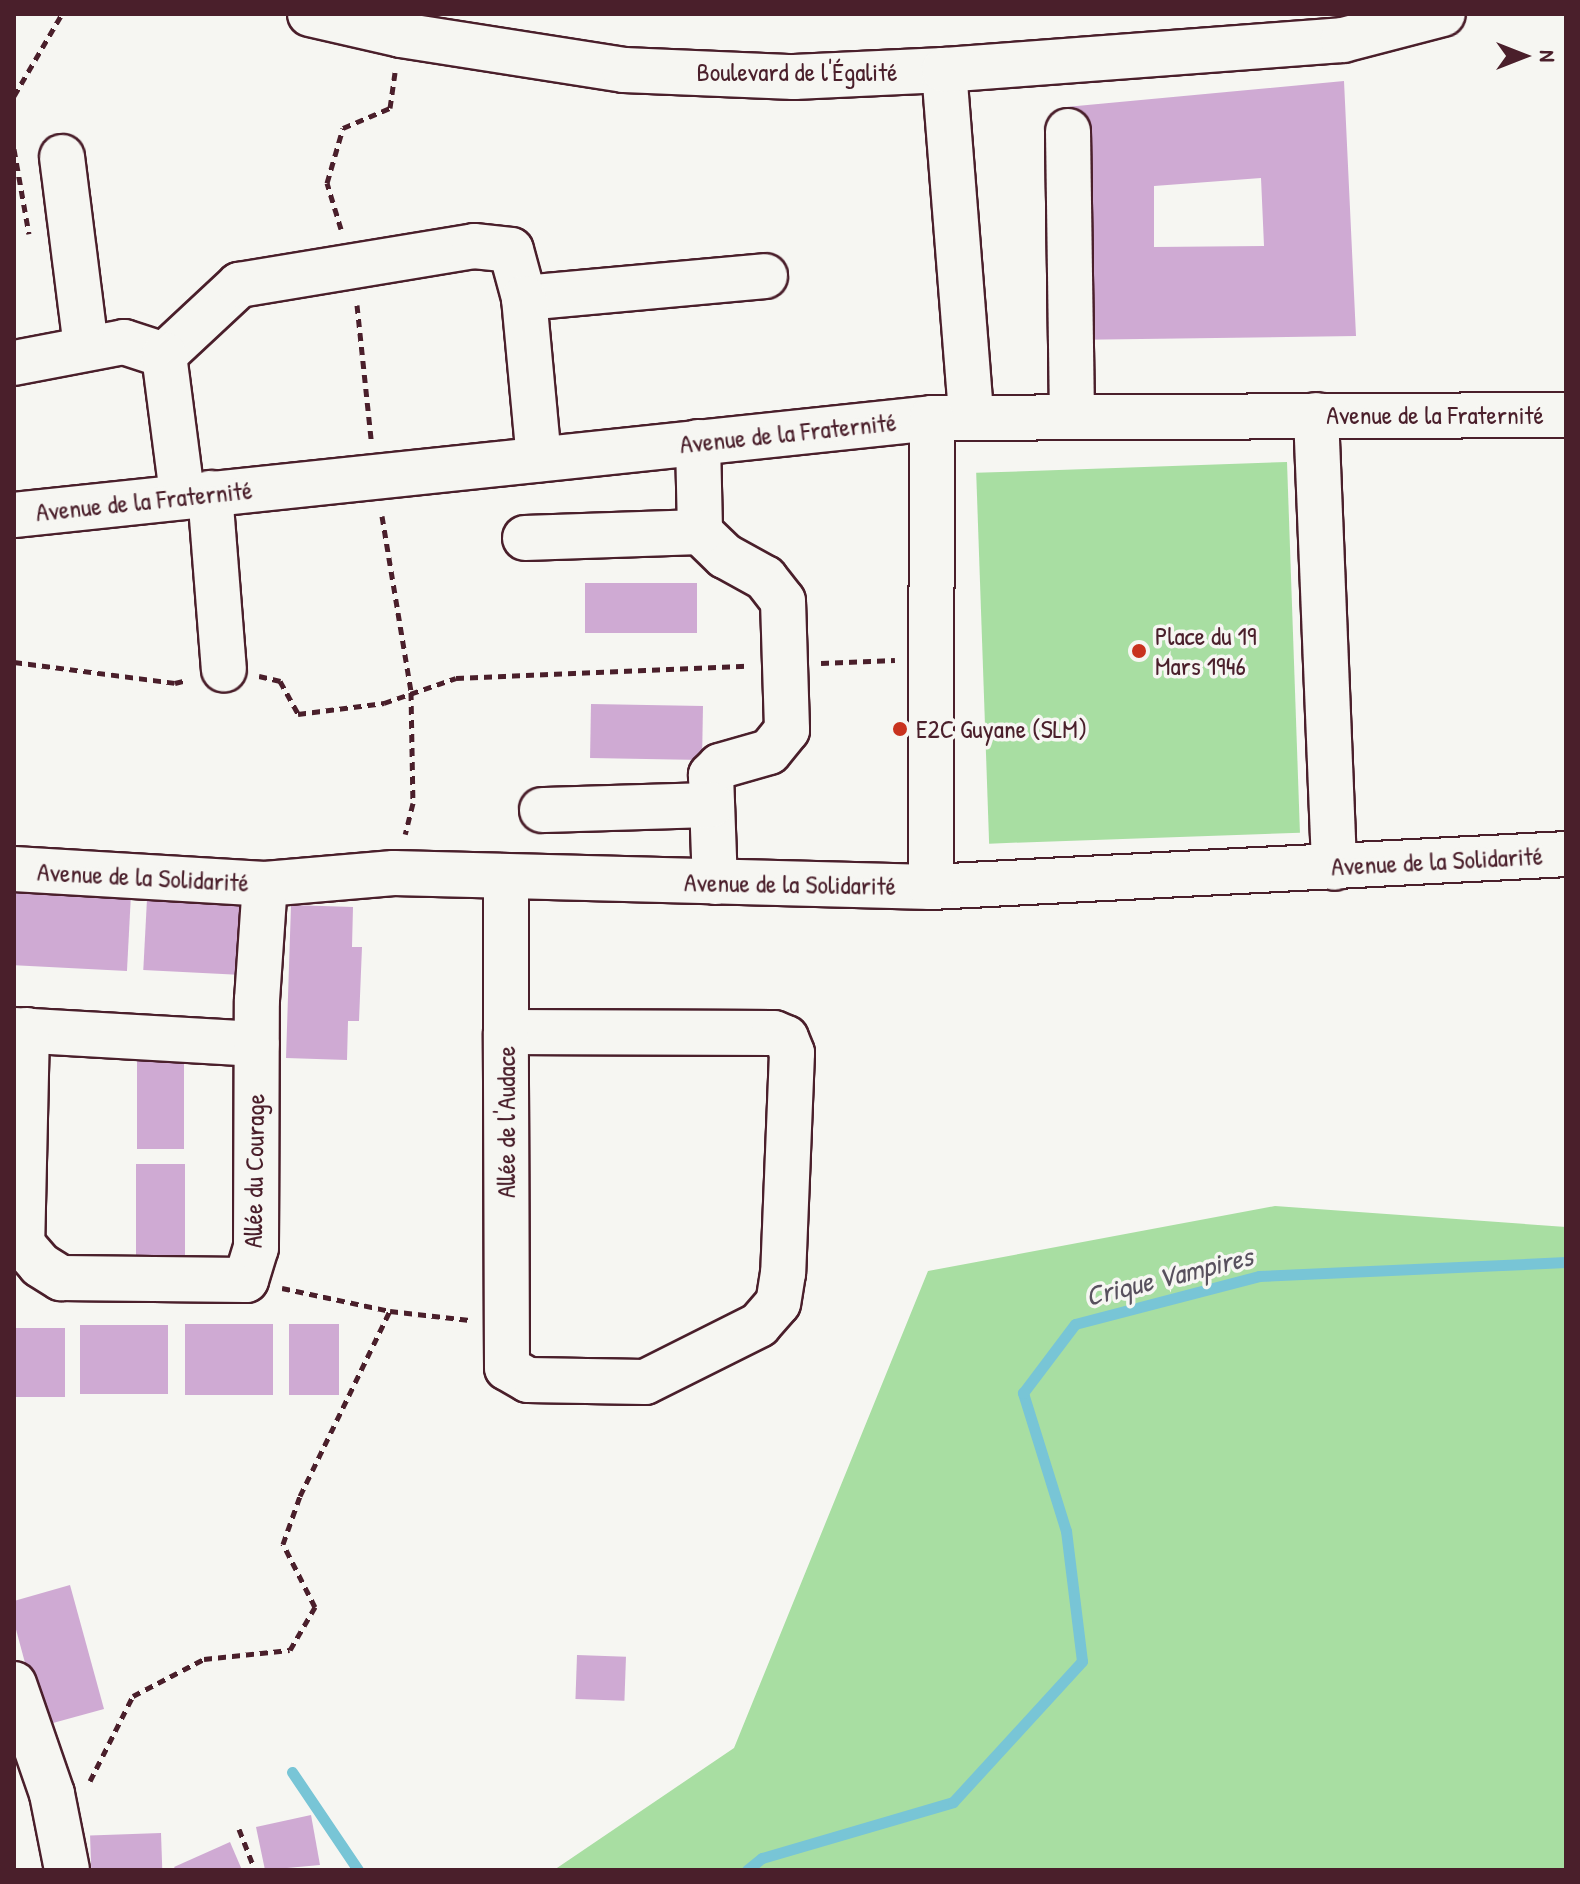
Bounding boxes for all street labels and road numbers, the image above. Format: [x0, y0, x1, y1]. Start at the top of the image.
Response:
street label: Boulevard de l'Égalité [697, 56, 897, 88]
street label: Avenue de la Fraternité [1326, 399, 1544, 431]
street label: Avenue de la Fraternité [678, 406, 898, 460]
street label: Avenue de la Fraternité [34, 474, 254, 528]
street label: Avenue de la Solidarité [1330, 840, 1544, 882]
street label: Avenue de la Solidarité [36, 856, 250, 898]
street label: Avenue de la Solidarité [684, 867, 896, 901]
street label: Allée de l'Audace [490, 1046, 522, 1198]
street label: Allée du Courage [237, 1094, 271, 1248]

